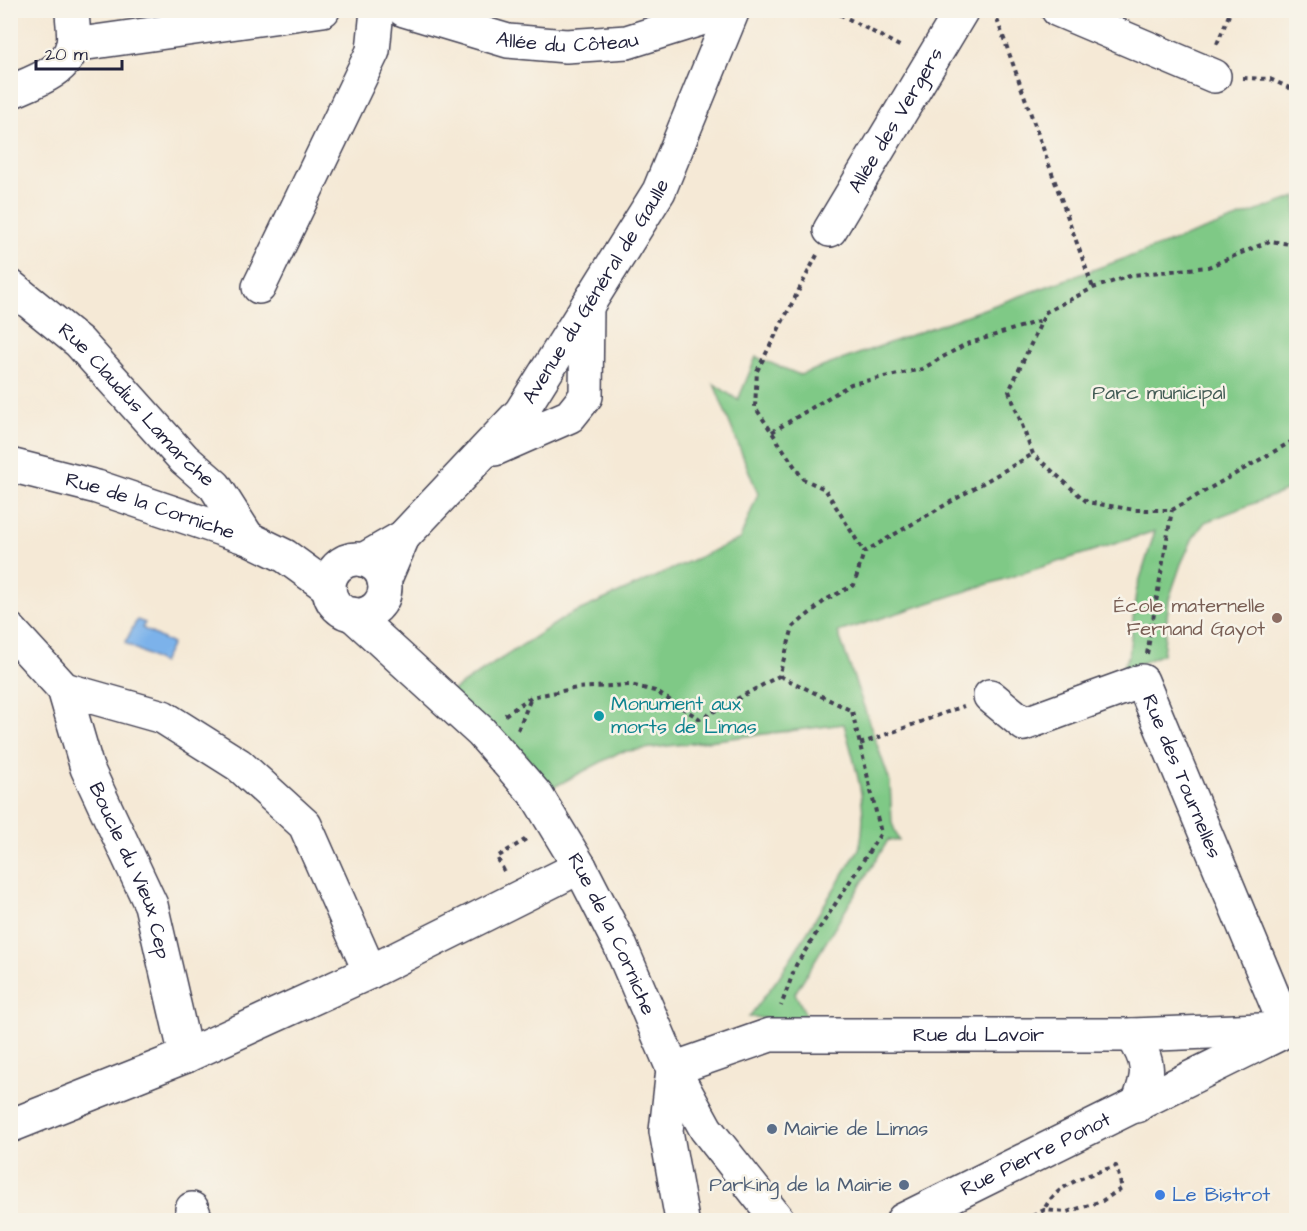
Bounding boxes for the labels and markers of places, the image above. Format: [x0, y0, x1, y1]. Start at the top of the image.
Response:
place label: École maternelle Fernand Gayot [1114, 592, 1265, 644]
marker: École maternelle Fernand Gayot [1270, 611, 1284, 625]
place label: Monument aux morts de Limas [611, 690, 757, 741]
marker: Monument aux morts de Limas [592, 709, 606, 723]
place label: Mairie de Limas [784, 1115, 928, 1143]
marker: Mairie de Limas [765, 1122, 779, 1136]
place label: Parking de la Mairie [709, 1171, 892, 1200]
marker: Parking de la Mairie [897, 1178, 911, 1192]
place label: Le Bistrot [1172, 1181, 1270, 1209]
marker: Le Bistrot [1153, 1188, 1167, 1202]

